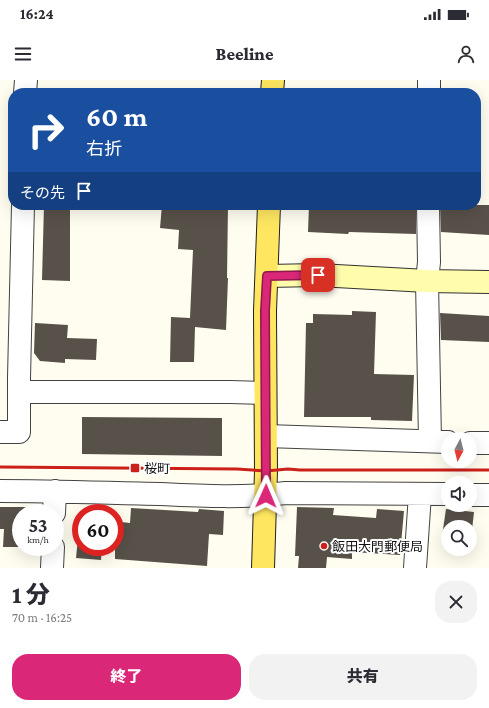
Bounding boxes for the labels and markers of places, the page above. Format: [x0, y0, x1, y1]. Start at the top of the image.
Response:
pin [301, 258, 335, 292]
place label: 桜町 [144, 461, 170, 476]
marker: 桜町 [129, 462, 141, 474]
place label: 飯田大門郵便局 [332, 539, 423, 554]
marker: 飯田大門郵便局 [319, 541, 329, 551]

